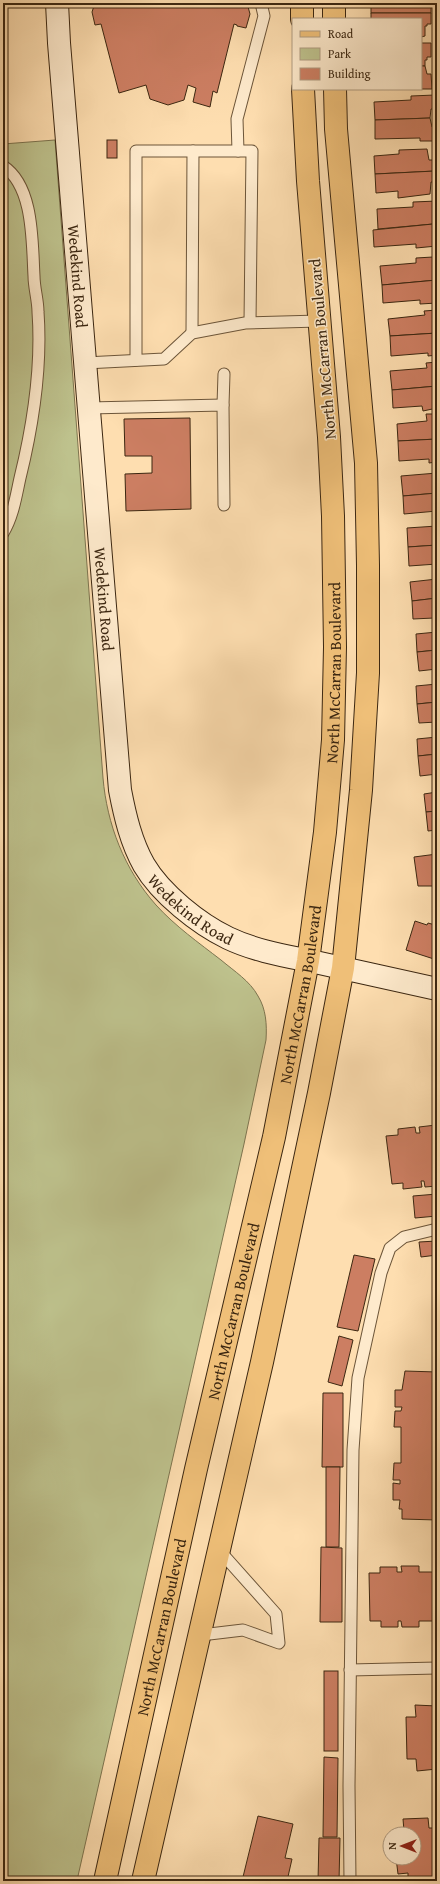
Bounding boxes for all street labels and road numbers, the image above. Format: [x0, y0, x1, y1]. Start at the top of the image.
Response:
street label: Wedekind Road [62, 223, 94, 329]
street label: North McCarran Boulevard [302, 257, 342, 440]
street label: Wedekind Road [88, 546, 121, 652]
street label: North McCarran Boulevard [319, 582, 347, 764]
street label: Wedekind Road [142, 869, 238, 951]
street label: North McCarran Boulevard [273, 903, 327, 1086]
street label: North McCarran Boulevard [201, 1220, 266, 1402]
street label: North McCarran Boulevard [130, 1536, 192, 1718]

